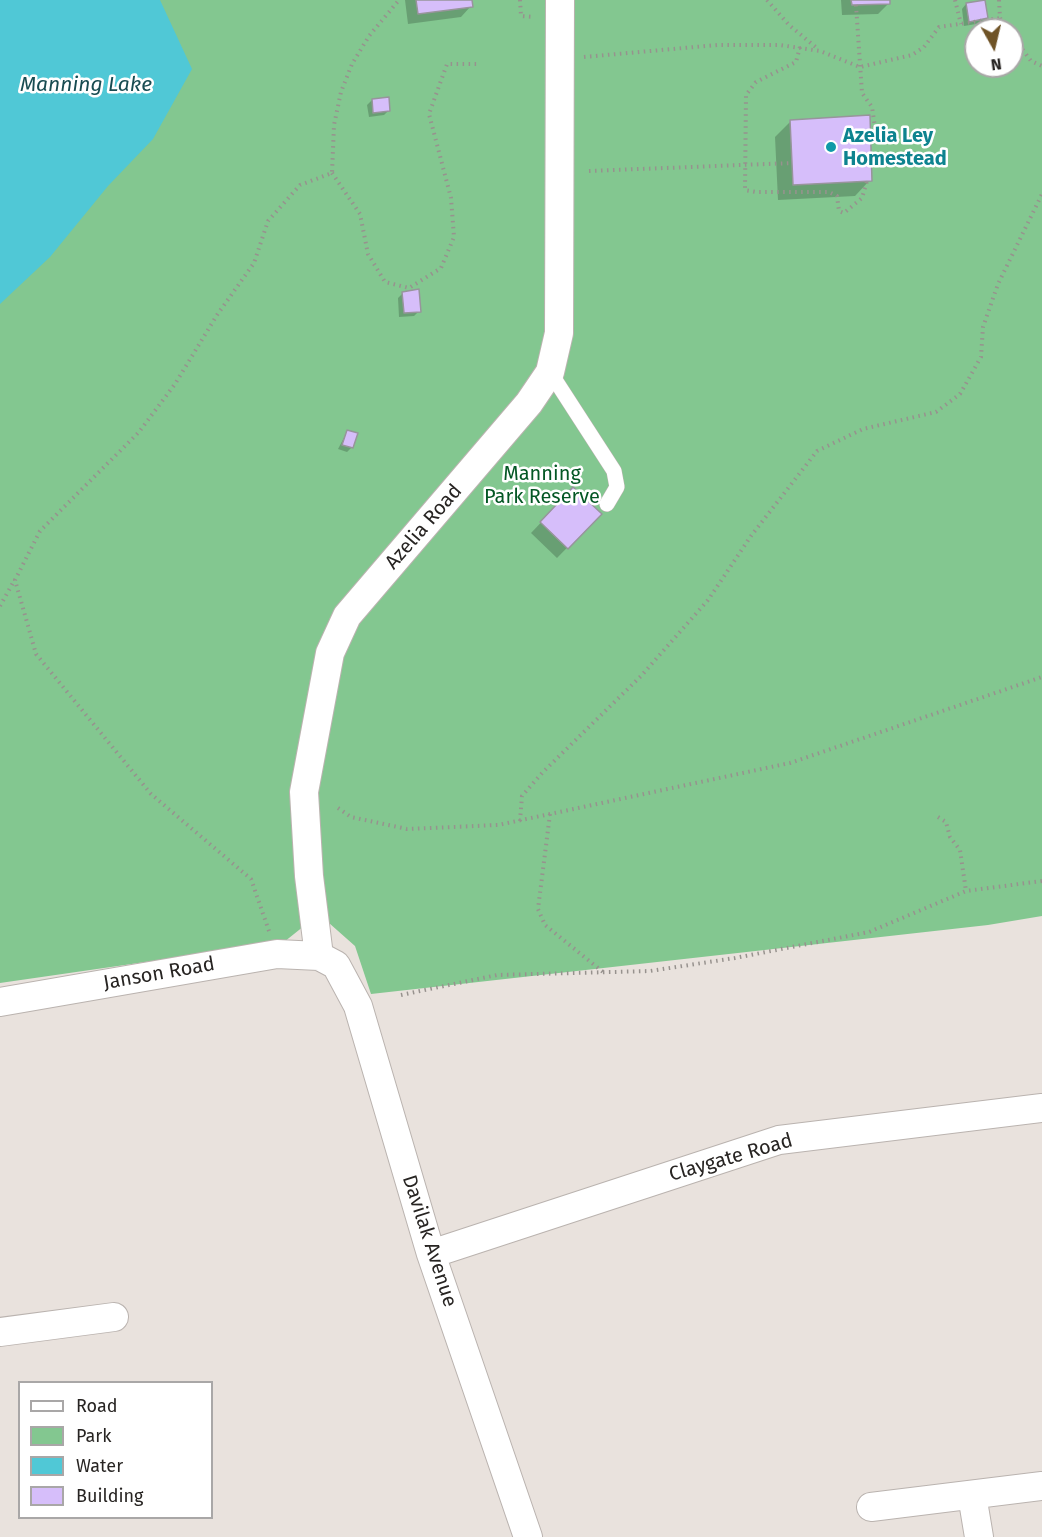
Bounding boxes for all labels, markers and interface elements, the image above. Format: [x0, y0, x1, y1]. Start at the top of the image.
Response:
north arrow [964, 18, 1024, 78]
text: N [990, 54, 1003, 74]
water label: Manning Lake [20, 72, 152, 98]
place label: Azelia Ley Homestead [843, 124, 947, 171]
marker: Azelia Ley Homestead [824, 140, 838, 154]
park label: Manning Park Reserve [484, 462, 600, 509]
street label: Azelia Road [381, 480, 467, 574]
street label: Janson Road [101, 952, 217, 996]
street label: Claygate Road [667, 1129, 795, 1187]
street label: Davilak Avenue [396, 1172, 462, 1310]
legend [18, 1381, 213, 1519]
text: Road [76, 1395, 118, 1417]
text: Park [76, 1425, 111, 1447]
text: Water [76, 1455, 123, 1477]
text: Building [76, 1485, 143, 1507]

